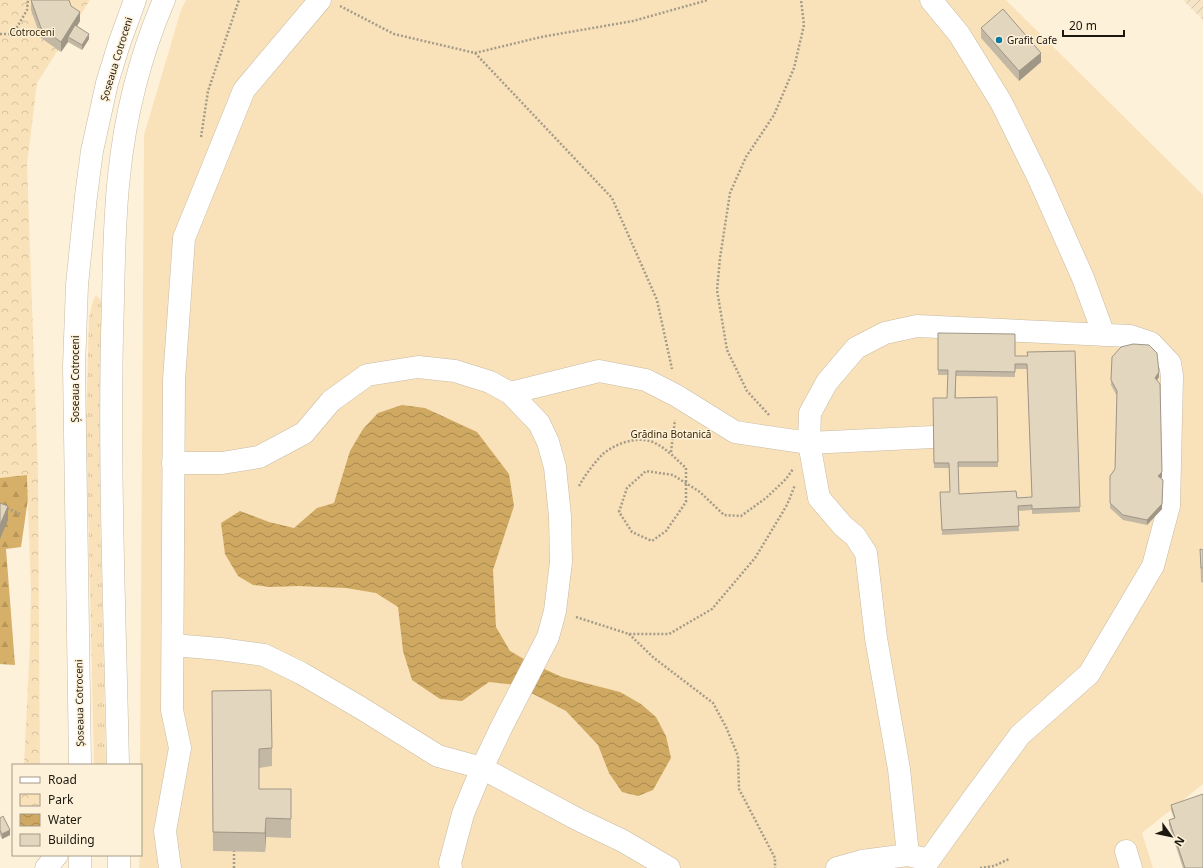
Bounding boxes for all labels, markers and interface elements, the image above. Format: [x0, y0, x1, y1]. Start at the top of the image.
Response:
scale bar [1063, 12, 1124, 38]
street label: Șoseaua Cotroceni [97, 15, 135, 103]
text: 20 m [1069, 17, 1097, 34]
park label: Cotroceni [9, 25, 55, 39]
place label: Grafit Cafe [1007, 33, 1057, 47]
marker: Grafit Cafe [994, 35, 1004, 45]
street label: Șoseaua Cotroceni [68, 335, 82, 423]
park label: Grădina Botanică [631, 427, 711, 441]
street label: Șoseaua Cotroceni [71, 659, 87, 747]
legend [12, 764, 142, 856]
text: Road [48, 771, 77, 788]
text: Park [48, 791, 74, 808]
text: Water [48, 811, 82, 828]
north arrow [1151, 816, 1191, 856]
text: Building [48, 831, 95, 848]
text: N [1171, 834, 1189, 850]

